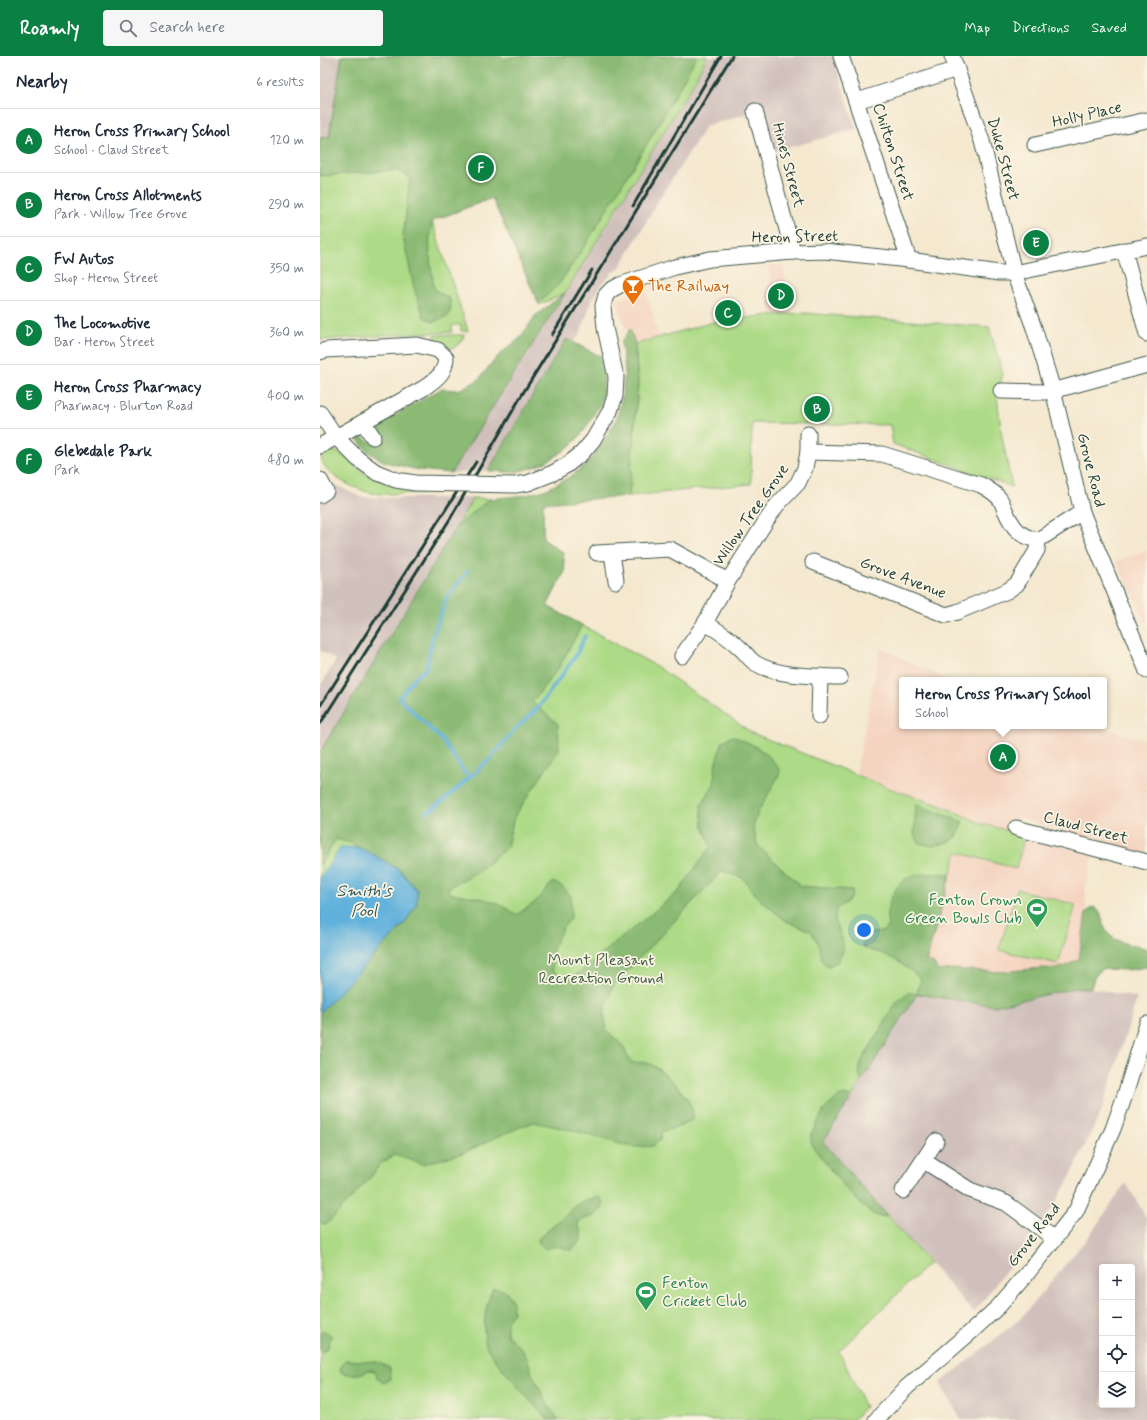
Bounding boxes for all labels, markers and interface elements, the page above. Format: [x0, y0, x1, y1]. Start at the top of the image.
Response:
search box [103, 10, 383, 46]
text: Roamly [20, 16, 79, 41]
icon: search [117, 17, 139, 39]
text: Search here [149, 18, 225, 38]
text: Map [964, 19, 990, 37]
text: Directions [1012, 19, 1070, 37]
text: Saved [1092, 19, 1127, 37]
text: Nearby [16, 71, 68, 93]
text: 6 results [256, 74, 304, 91]
street label: Holly Place [1050, 97, 1124, 133]
street label: Chilton Street [867, 100, 919, 204]
street label: Duke Street [982, 115, 1024, 203]
street label: Hines Street [767, 120, 810, 210]
text: Heron Cross Primary School [54, 122, 230, 142]
text: A [25, 132, 33, 149]
text: 120 m [270, 132, 304, 149]
text: School · Claud Street [54, 142, 169, 159]
pin: F [468, 153, 494, 183]
text: Heron Cross Allotments [54, 186, 202, 206]
text: B [25, 196, 33, 213]
text: 290 m [268, 196, 304, 213]
text: Park · Willow Tree Grove [54, 206, 187, 223]
street label: Heron Street [752, 226, 838, 248]
pin: E [1023, 228, 1049, 258]
text: FW Autos [54, 250, 114, 270]
text: C [24, 260, 34, 277]
text: 350 m [270, 260, 304, 277]
text: Shop · Heron Street [54, 270, 158, 287]
bar icon: The Railway [620, 273, 646, 306]
place label: The Railway [648, 276, 729, 297]
pin: D [768, 281, 794, 311]
pin: C [715, 298, 741, 328]
text: The Locomotive [54, 314, 150, 334]
text: D [25, 324, 33, 341]
text: 360 m [269, 324, 304, 341]
text: Bar · Heron Street [54, 334, 155, 351]
text: Heron Cross Pharmacy [54, 378, 201, 398]
text: E [25, 388, 33, 405]
text: 400 m [267, 388, 304, 405]
pin: B [804, 394, 830, 424]
text: Pharmacy · Blurton Road [54, 398, 193, 415]
street label: Grove Road [1072, 431, 1110, 509]
text: Glebedale Park [54, 442, 152, 462]
text: F [26, 452, 32, 469]
text: 480 m [268, 452, 304, 469]
street label: Willow Tree Grove [708, 460, 794, 570]
text: Park [54, 462, 80, 479]
street label: Grove Avenue [857, 552, 949, 604]
popup [899, 677, 1107, 729]
text: Heron Cross Primary School [915, 685, 1091, 705]
text: School [915, 705, 949, 722]
pin: A [990, 742, 1016, 772]
street label: Claud Street [1041, 807, 1132, 850]
water label: Smith's Pool [337, 880, 393, 922]
place label: Fenton Crown Green Bowls Club [905, 890, 1022, 929]
sports icon: Fenton Crown Green Bowls Club [1024, 896, 1050, 929]
your location [854, 920, 874, 940]
park label: Mount Pleasant Recreation Ground [538, 950, 664, 989]
street label: Grove Road [1002, 1199, 1066, 1271]
map controls [1099, 1264, 1135, 1408]
button: + [1099, 1264, 1135, 1300]
place label: Fenton Cricket Club [662, 1273, 747, 1312]
sports icon: Fenton Cricket Club [633, 1279, 659, 1312]
button: − [1099, 1300, 1135, 1336]
button: locate [1099, 1336, 1135, 1372]
button: layers [1099, 1372, 1135, 1408]

